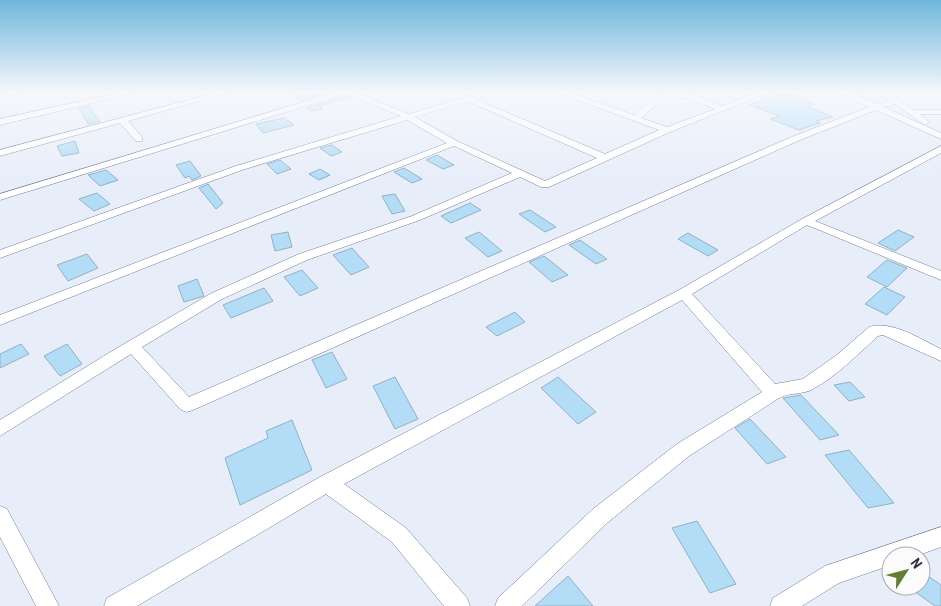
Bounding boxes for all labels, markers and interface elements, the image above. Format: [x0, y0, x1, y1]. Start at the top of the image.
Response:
north arrow [881, 546, 931, 596]
text: N [908, 555, 926, 572]

